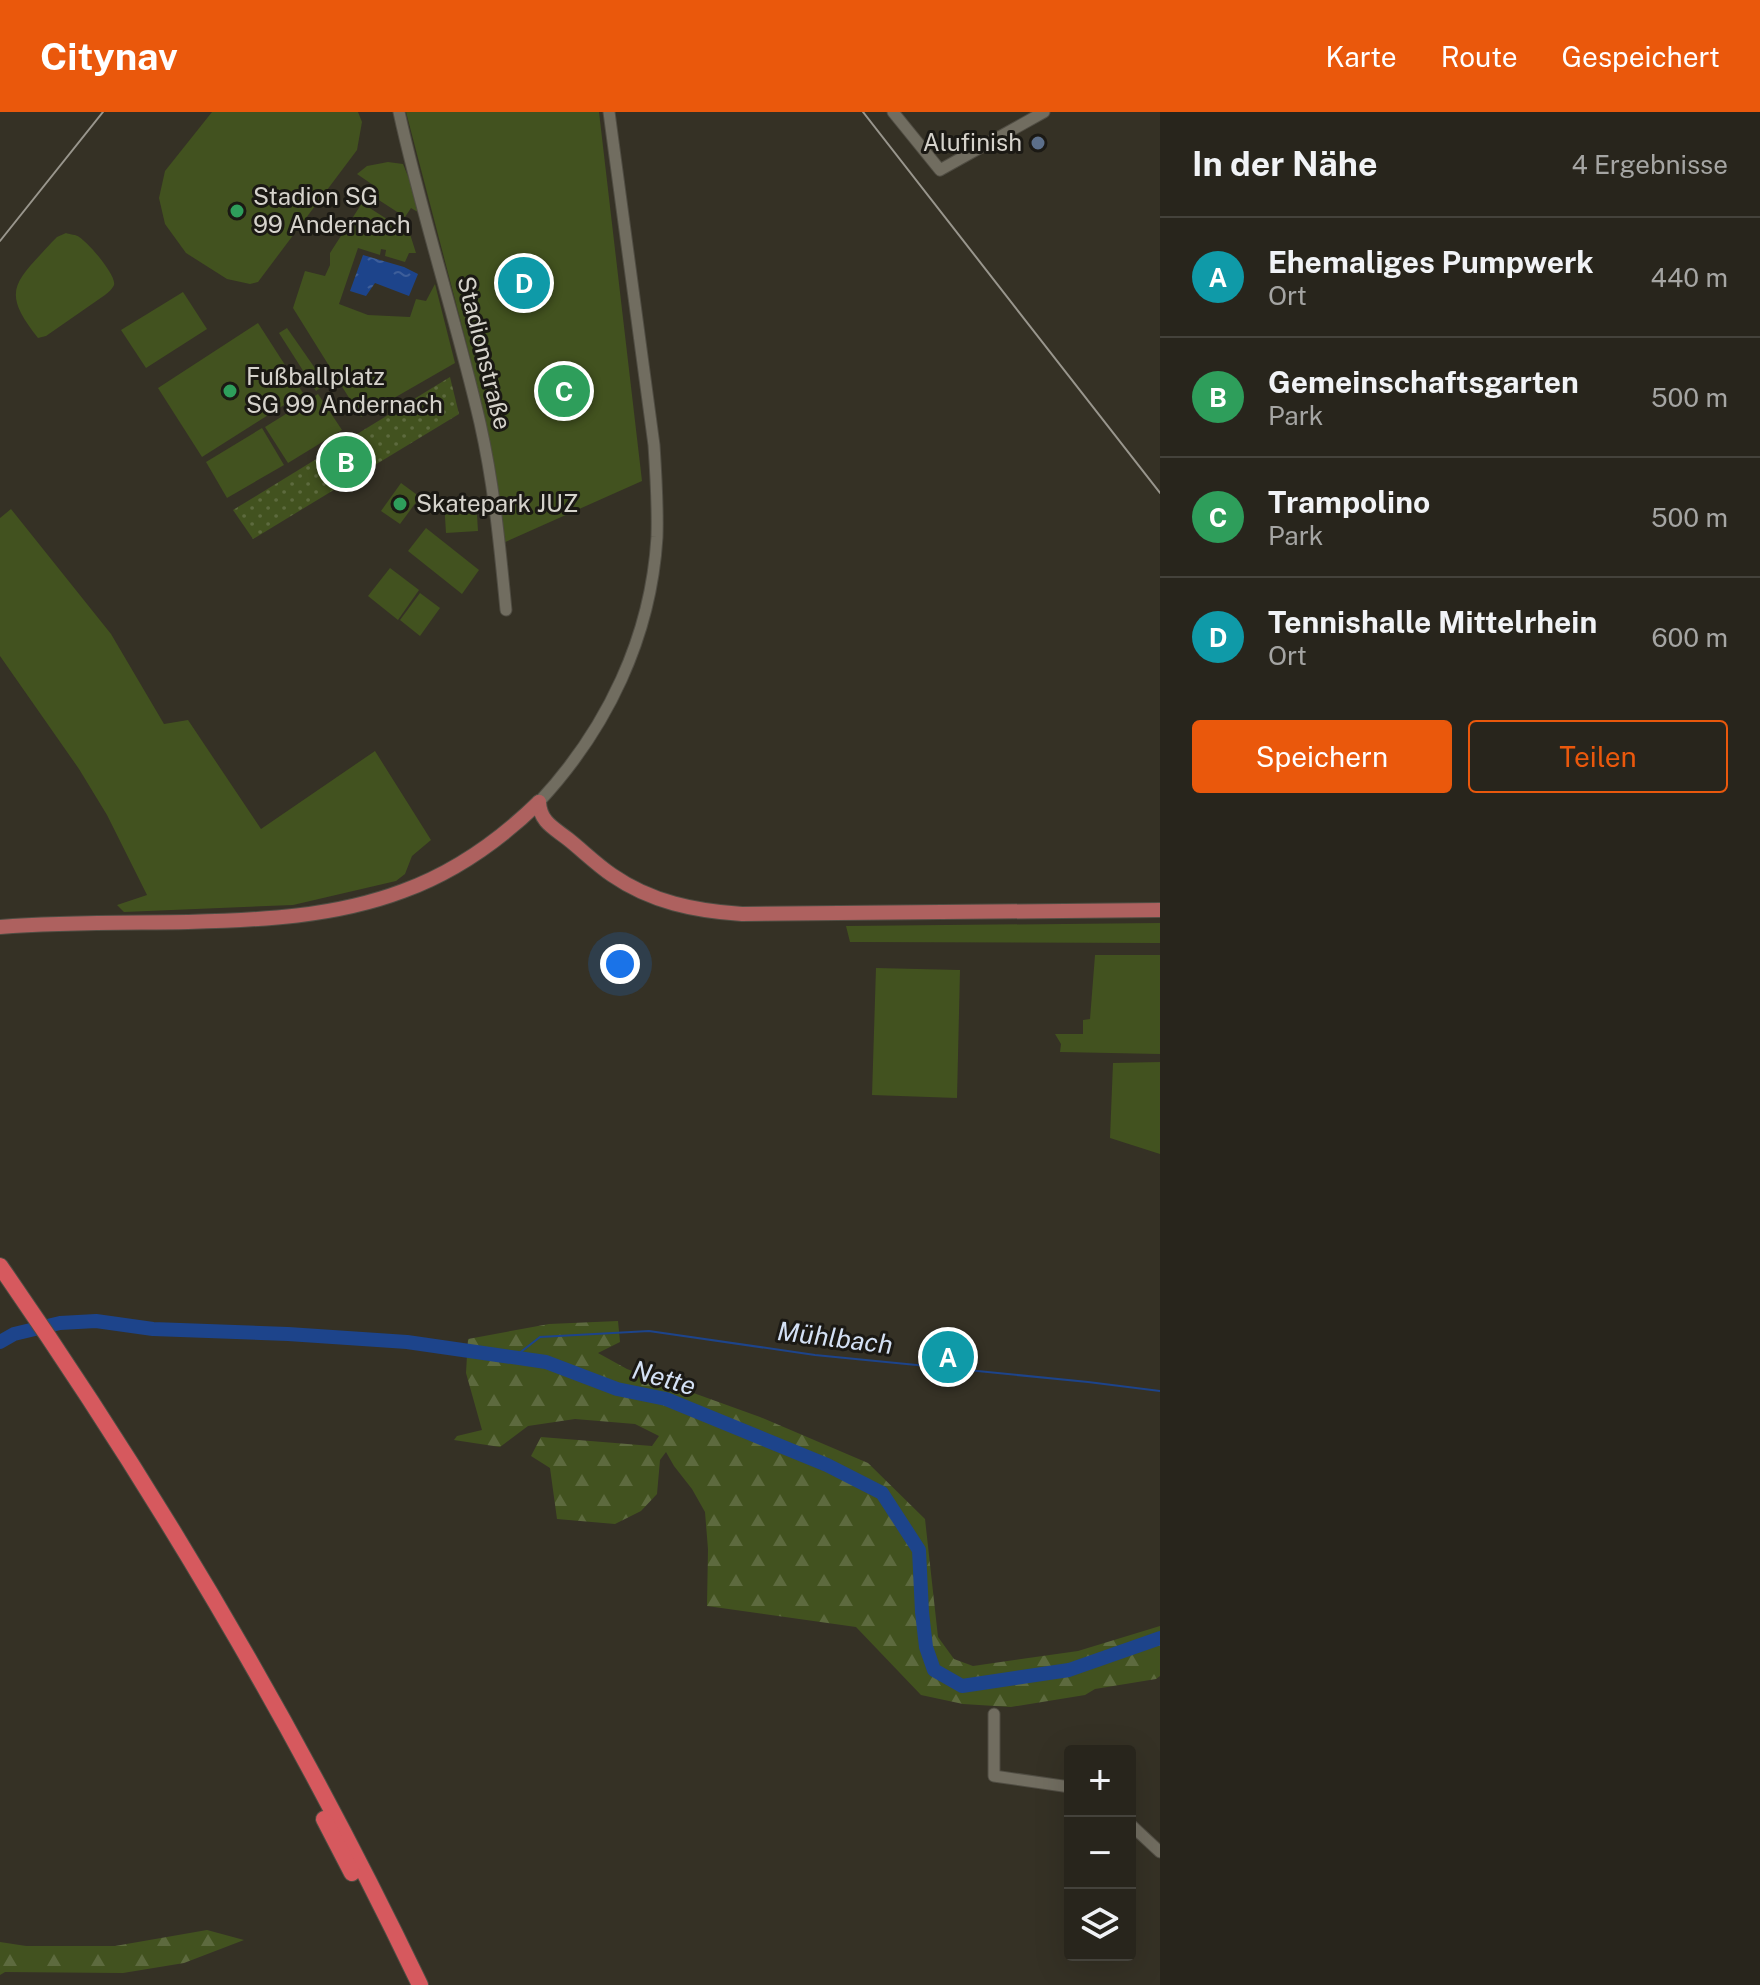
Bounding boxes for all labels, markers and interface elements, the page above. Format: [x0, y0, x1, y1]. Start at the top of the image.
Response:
text: Citynav [40, 34, 178, 79]
text: Karte [1325, 40, 1397, 73]
text: Route [1441, 40, 1518, 73]
text: Gespeichert [1562, 40, 1720, 73]
place label: Alufinish [923, 128, 1022, 156]
marker: Alufinish [1029, 134, 1047, 152]
text: In der Nähe [1192, 144, 1378, 184]
text: 4 Ergebnisse [1571, 149, 1728, 180]
place label: Stadion SG 99 Andernach [253, 182, 411, 238]
marker: Stadion SG 99 Andernach [228, 202, 246, 220]
text: Ehemaliges Pumpwerk [1268, 244, 1594, 280]
pin: D [498, 253, 550, 313]
text: A [1209, 262, 1227, 293]
text: 440 m [1651, 262, 1728, 293]
street label: Stadionstraße [452, 273, 518, 432]
text: Ort [1268, 280, 1307, 311]
pin: C [538, 361, 590, 421]
place label: Fußballplatz SG 99 Andernach [246, 362, 443, 418]
text: Gemeinschaftsgarten [1268, 364, 1579, 400]
marker: Fußballplatz SG 99 Andernach [221, 382, 239, 400]
text: B [1209, 382, 1227, 413]
text: 500 m [1651, 382, 1728, 413]
text: Park [1268, 400, 1323, 431]
pin: B [320, 432, 372, 492]
text: Trampolino [1268, 484, 1430, 520]
place label: Skatepark JUZ [416, 489, 578, 517]
marker: Skatepark JUZ [391, 495, 409, 513]
text: C [1209, 502, 1227, 533]
text: 500 m [1651, 502, 1728, 533]
text: Park [1268, 520, 1323, 551]
text: Tennishalle Mittelrhein [1268, 604, 1597, 640]
text: D [1209, 622, 1227, 653]
text: 600 m [1652, 622, 1728, 653]
text: Ort [1268, 640, 1307, 671]
button: Speichern [1192, 720, 1452, 793]
button: Teilen [1468, 720, 1728, 793]
your location [600, 944, 640, 984]
water label: Mühlbach [776, 1315, 895, 1360]
pin: A [922, 1327, 974, 1387]
water label: Nette [629, 1354, 699, 1401]
map controls [1064, 1745, 1136, 1961]
button: + [1064, 1745, 1136, 1817]
button: − [1064, 1817, 1136, 1889]
button: layers [1064, 1889, 1136, 1961]

